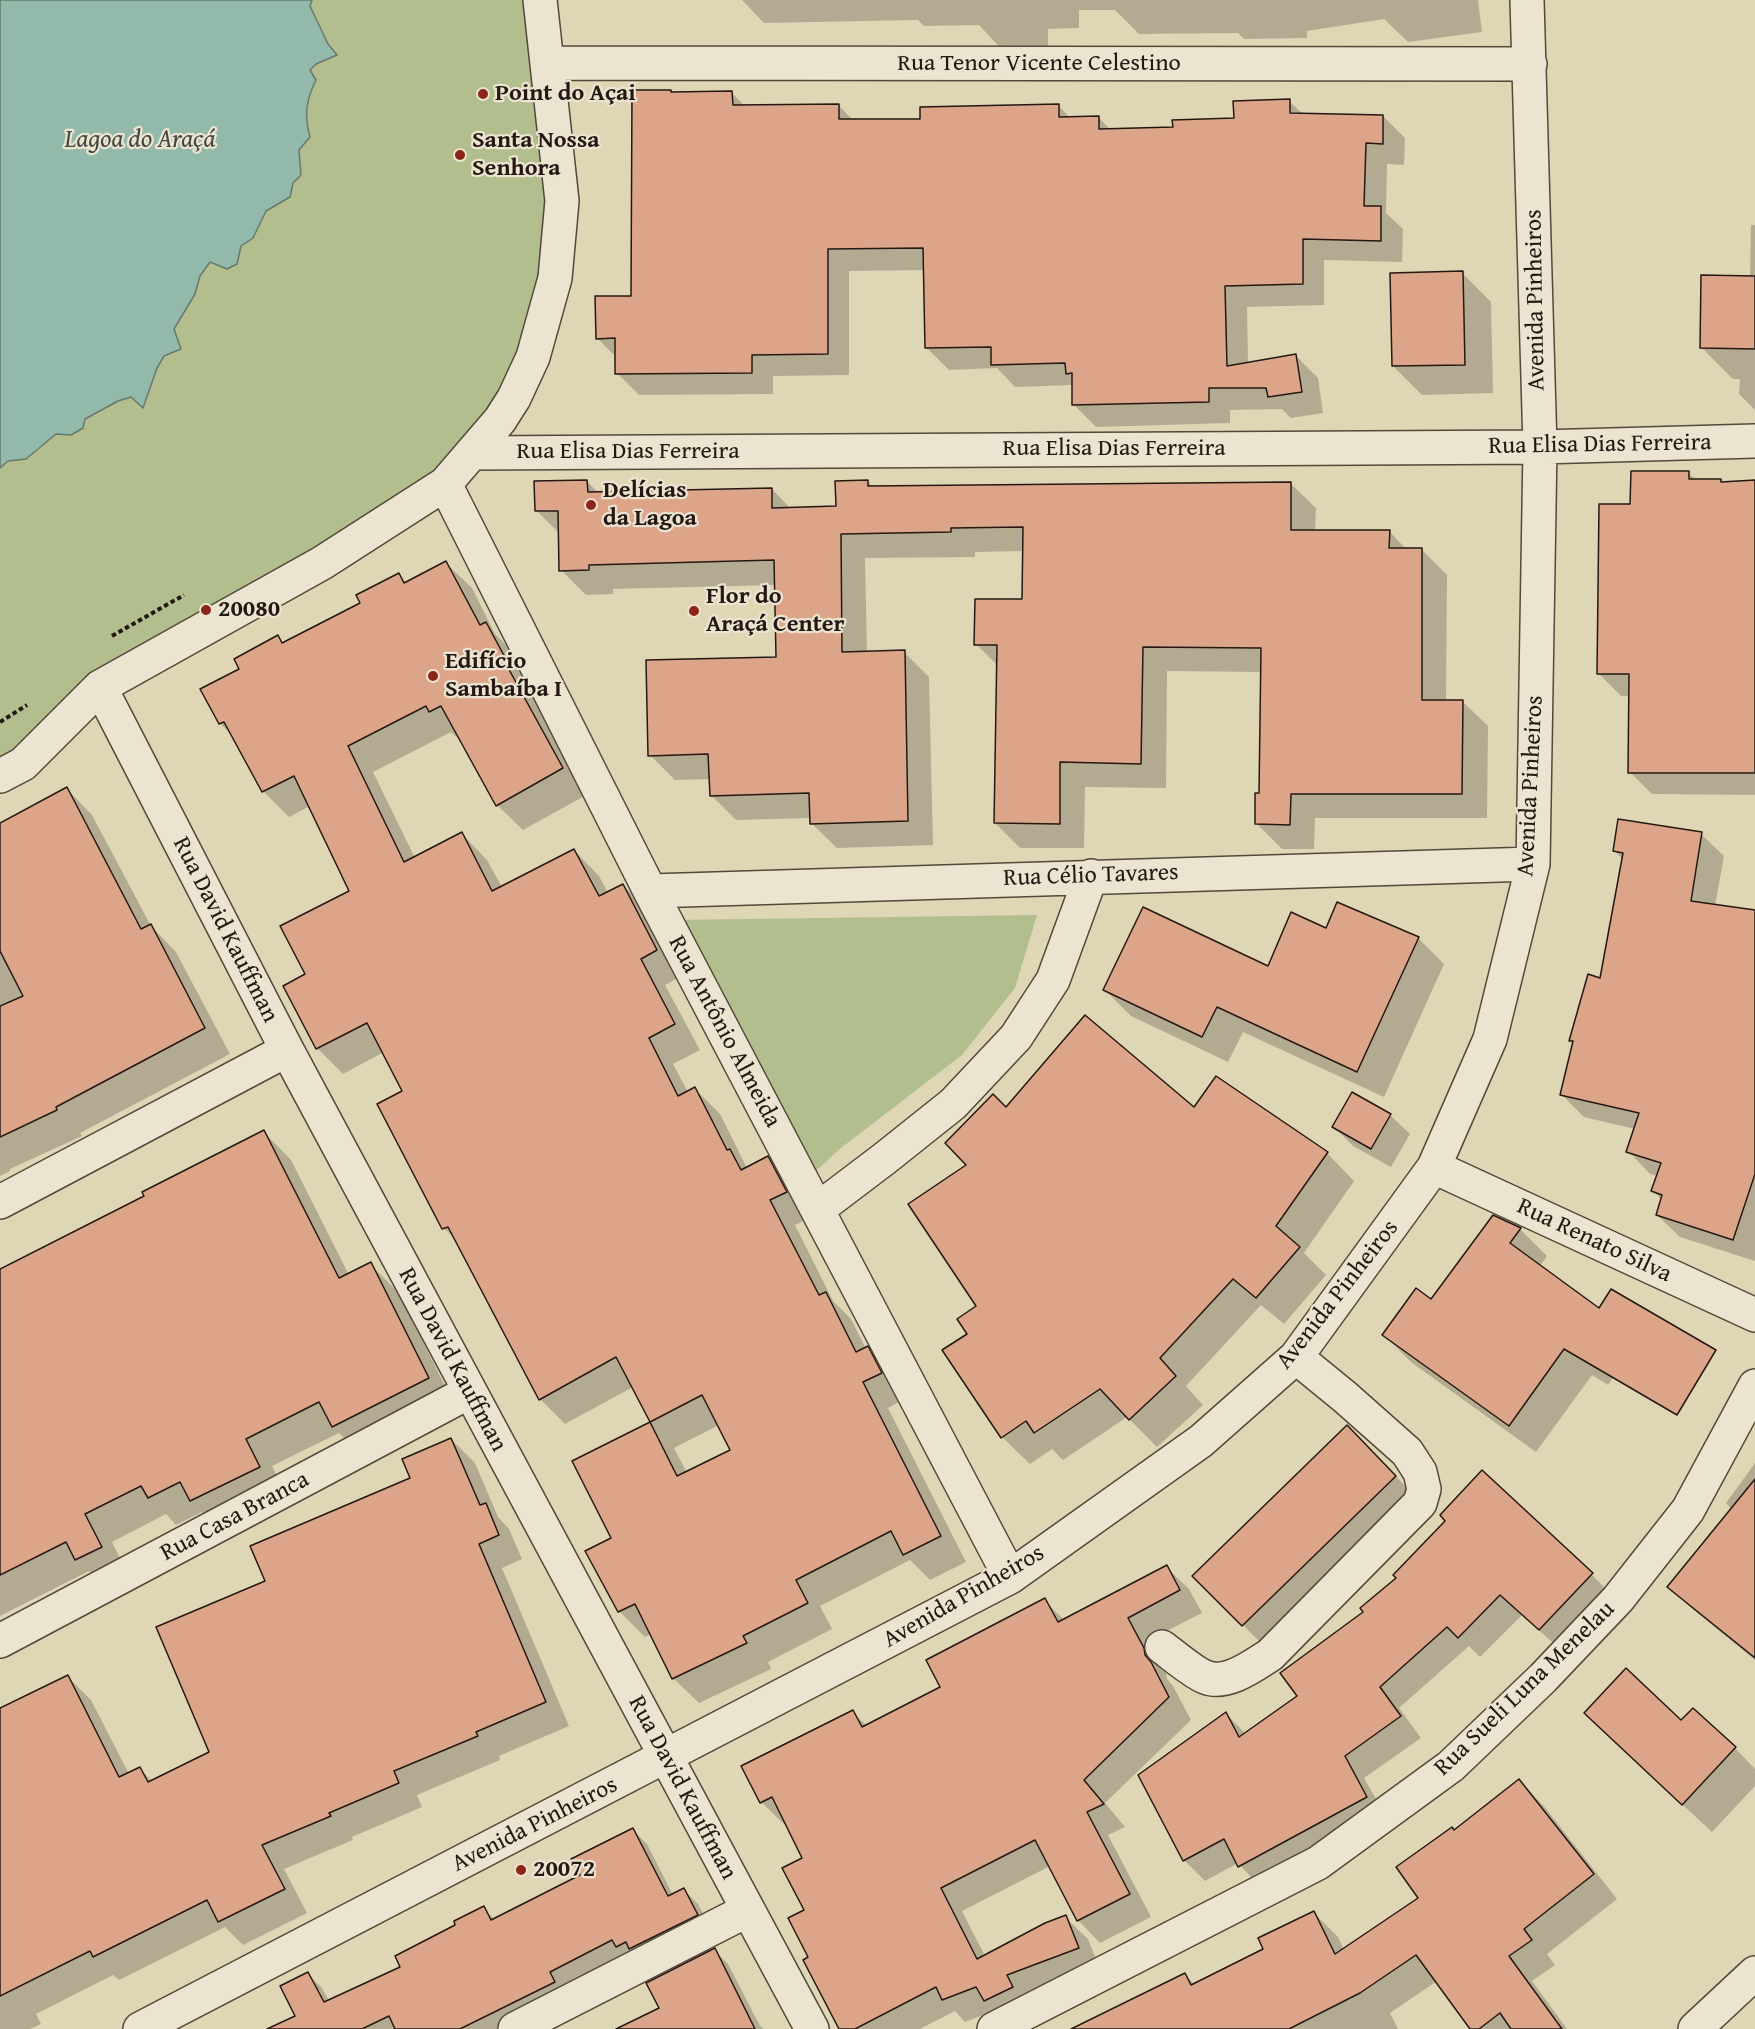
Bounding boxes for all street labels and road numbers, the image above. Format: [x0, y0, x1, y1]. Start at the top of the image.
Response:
street label: Rua Tenor Vicente Celestino [897, 50, 1181, 78]
street label: Avenida Pinheiros [1520, 209, 1552, 391]
street label: Rua Elisa Dias Ferreira [1488, 429, 1712, 461]
street label: Rua Elisa Dias Ferreira [1002, 435, 1226, 463]
street label: Rua Elisa Dias Ferreira [516, 438, 740, 466]
street label: Avenida Pinheiros [1512, 695, 1550, 877]
street label: Rua David Kauffman [166, 833, 284, 1027]
street label: Rua Célio Tavares [1003, 859, 1179, 893]
street label: Rua Antônio Almeida [661, 931, 787, 1133]
street label: Rua Renato Silva [1512, 1193, 1676, 1289]
street label: Avenida Pinheiros [1271, 1215, 1405, 1375]
street label: Rua David Kauffman [391, 1263, 513, 1457]
street label: Rua Casa Branca [156, 1466, 314, 1568]
street label: Avenida Pinheiros [878, 1539, 1050, 1655]
street label: Rua Sueli Luna Menelau [1429, 1595, 1621, 1783]
street label: Rua David Kauffman [621, 1691, 743, 1885]
street label: Avenida Pinheiros [448, 1771, 622, 1879]

